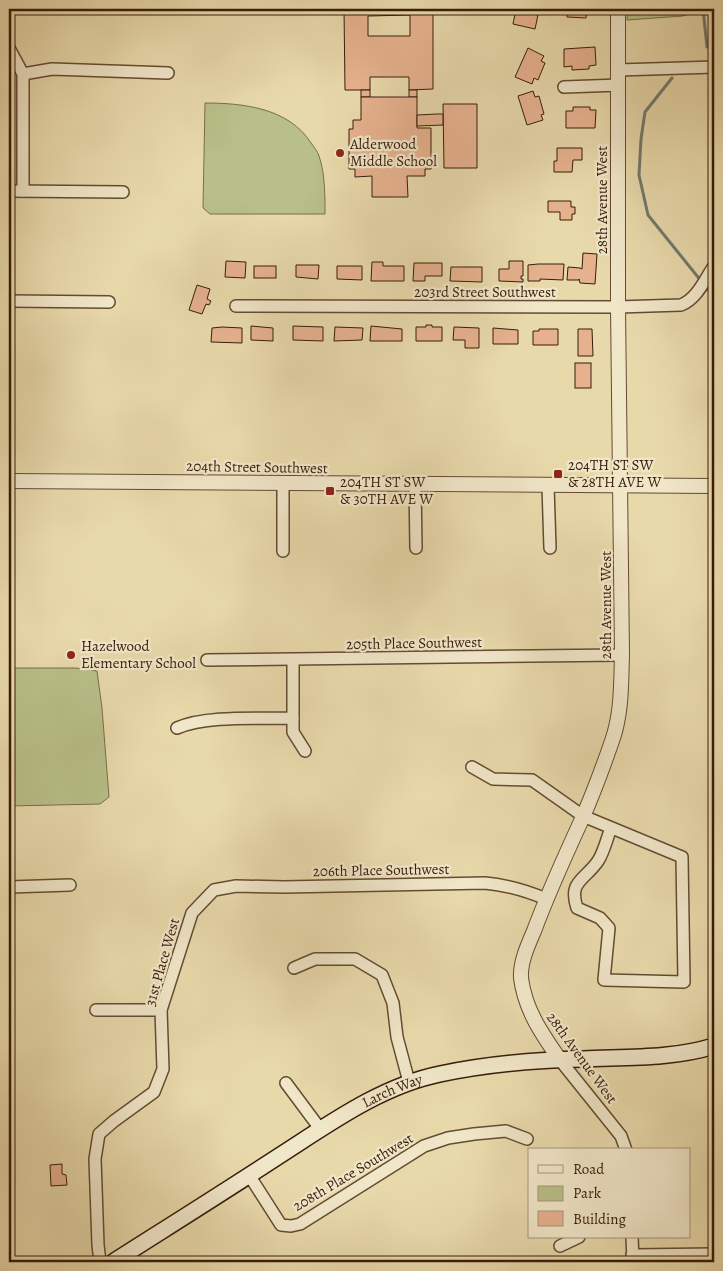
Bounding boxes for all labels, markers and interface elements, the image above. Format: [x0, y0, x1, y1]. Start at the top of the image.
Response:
place label: Alderwood Middle School [349, 134, 437, 171]
street label: 28th Avenue West [592, 146, 612, 254]
marker: Alderwood Middle School [334, 147, 346, 159]
street label: 203rd Street Southwest [414, 282, 556, 302]
place label: 204TH ST SW & 28TH AVE W [568, 455, 661, 492]
street label: 204th Street Southwest [186, 456, 328, 478]
marker: 204TH ST SW & 28TH AVE W [552, 468, 564, 480]
place label: 204TH ST SW & 30TH AVE W [340, 472, 433, 509]
marker: 204TH ST SW & 30TH AVE W [324, 485, 336, 497]
street label: 28th Avenue West [596, 551, 616, 659]
street label: 205th Place Southwest [346, 632, 482, 654]
place label: Hazelwood Elementary School [81, 636, 196, 673]
marker: Hazelwood Elementary School [65, 649, 77, 661]
street label: 206th Place Southwest [312, 859, 450, 881]
street label: 31st Place West [140, 916, 184, 1008]
street label: 28th Avenue West [542, 1008, 622, 1108]
street label: Larch Way [358, 1069, 425, 1112]
street label: 208th Place Southwest [289, 1128, 417, 1216]
legend [528, 1148, 690, 1238]
text: Road [573, 1159, 605, 1179]
text: Park [573, 1183, 602, 1203]
text: Building [573, 1209, 626, 1229]

